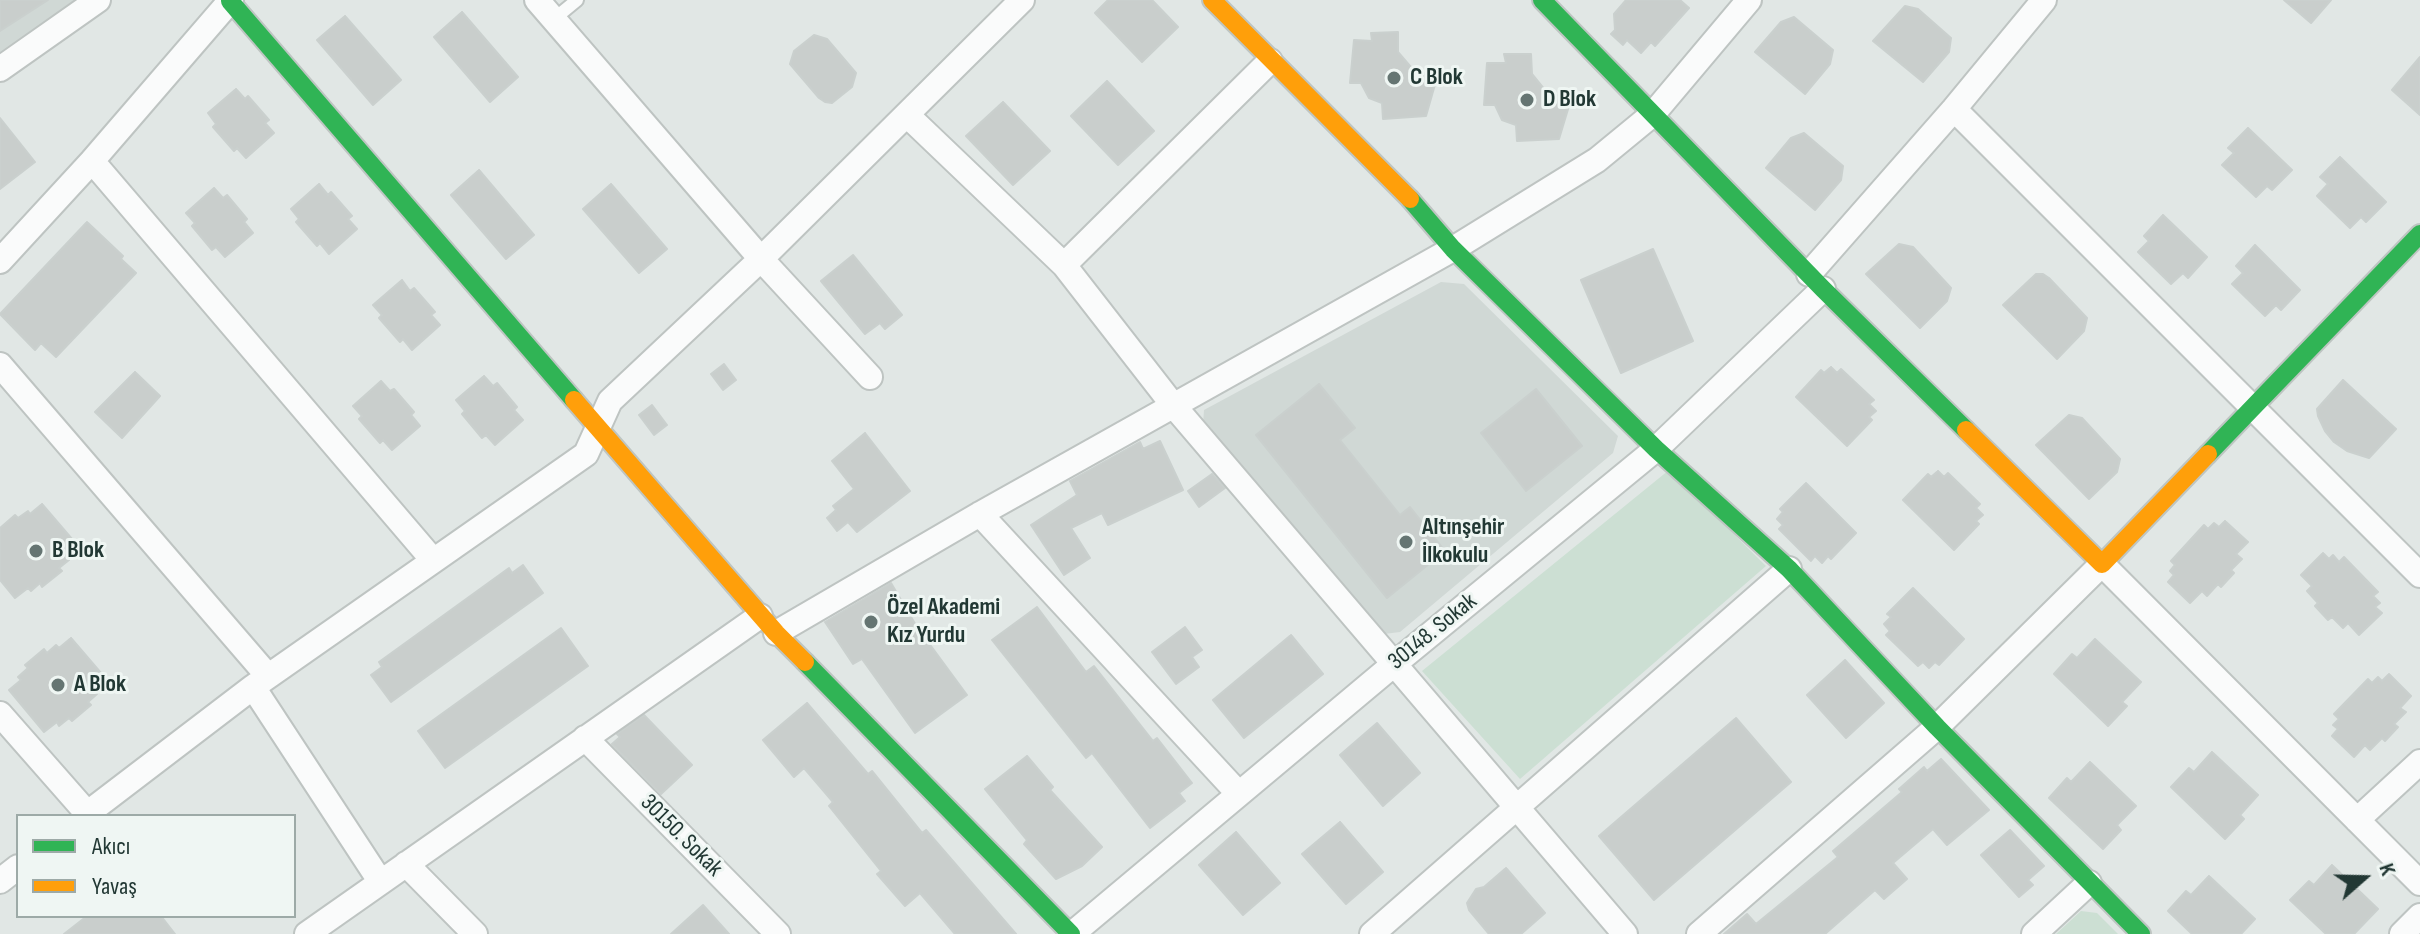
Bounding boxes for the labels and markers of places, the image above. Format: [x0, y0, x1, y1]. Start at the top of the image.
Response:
place label: C Blok [1410, 64, 1463, 92]
marker: C Blok [1385, 69, 1403, 87]
place label: D Blok [1543, 86, 1596, 114]
marker: D Blok [1518, 91, 1536, 109]
place label: Altınşehir İlkokulu [1422, 514, 1504, 570]
marker: Altınşehir İlkokulu [1397, 533, 1415, 551]
place label: B Blok [52, 537, 104, 565]
marker: B Blok [27, 542, 45, 560]
place label: Özel Akademi Kız Yurdu [887, 594, 1000, 650]
marker: Özel Akademi Kız Yurdu [862, 613, 880, 631]
place label: A Blok [74, 671, 126, 699]
marker: A Blok [49, 676, 67, 694]

